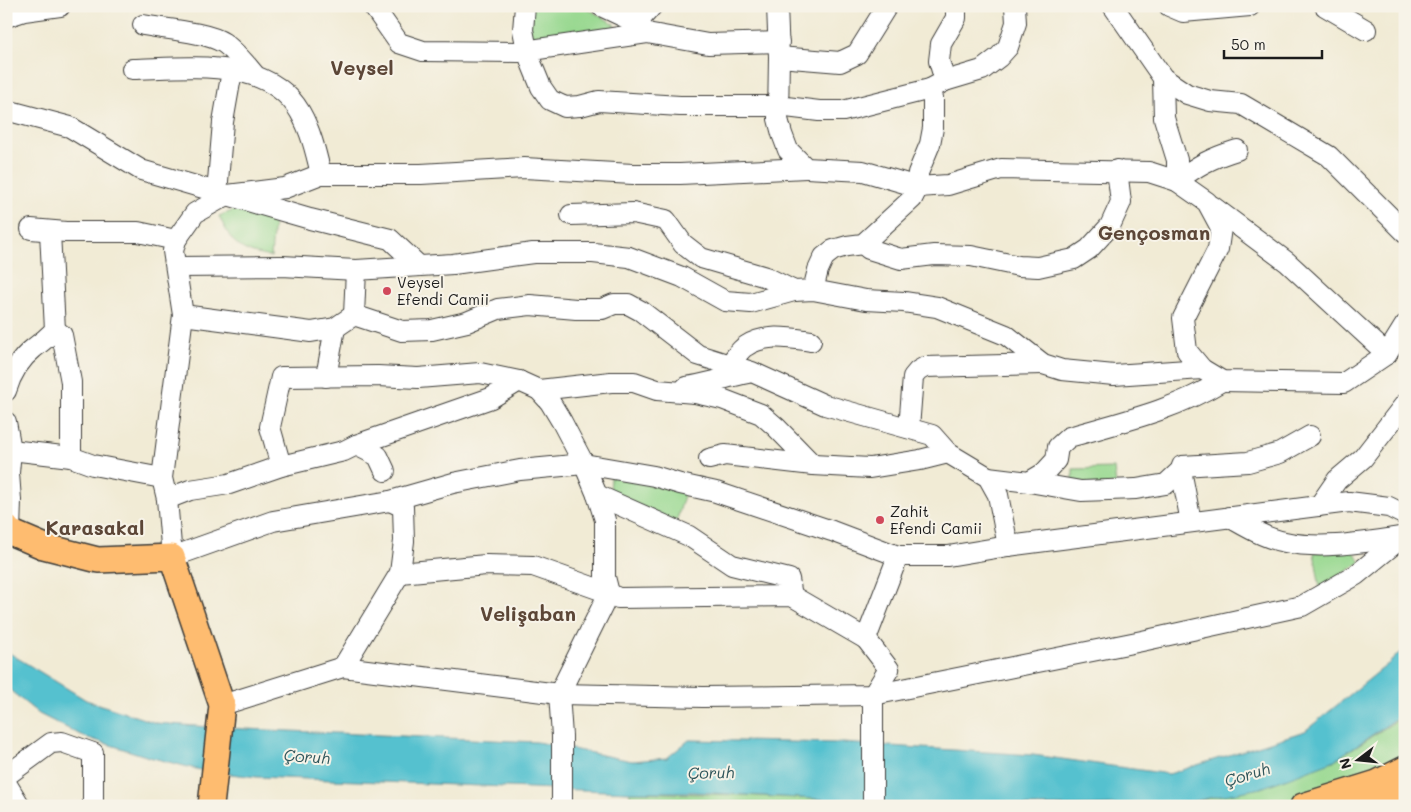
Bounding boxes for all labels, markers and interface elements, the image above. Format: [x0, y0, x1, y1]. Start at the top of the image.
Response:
scale bar [1224, 28, 1321, 60]
text: 50 m [1231, 34, 1266, 54]
district label: Veysel [330, 54, 394, 80]
district label: Gençosman [1098, 219, 1210, 245]
place label: Veysel Efendi Camii [397, 272, 489, 309]
marker: Veysel Efendi Camii [381, 285, 393, 297]
place label: Zahit Efendi Camii [890, 501, 982, 538]
district label: Karasakal [46, 514, 144, 540]
marker: Zahit Efendi Camii [874, 514, 886, 526]
district label: Velişaban [480, 600, 576, 627]
north arrow [1334, 734, 1384, 784]
water label: Çoruh [283, 744, 331, 768]
text: N [1334, 756, 1356, 771]
water label: Çoruh [1222, 757, 1272, 791]
water label: Çoruh [687, 761, 735, 783]

